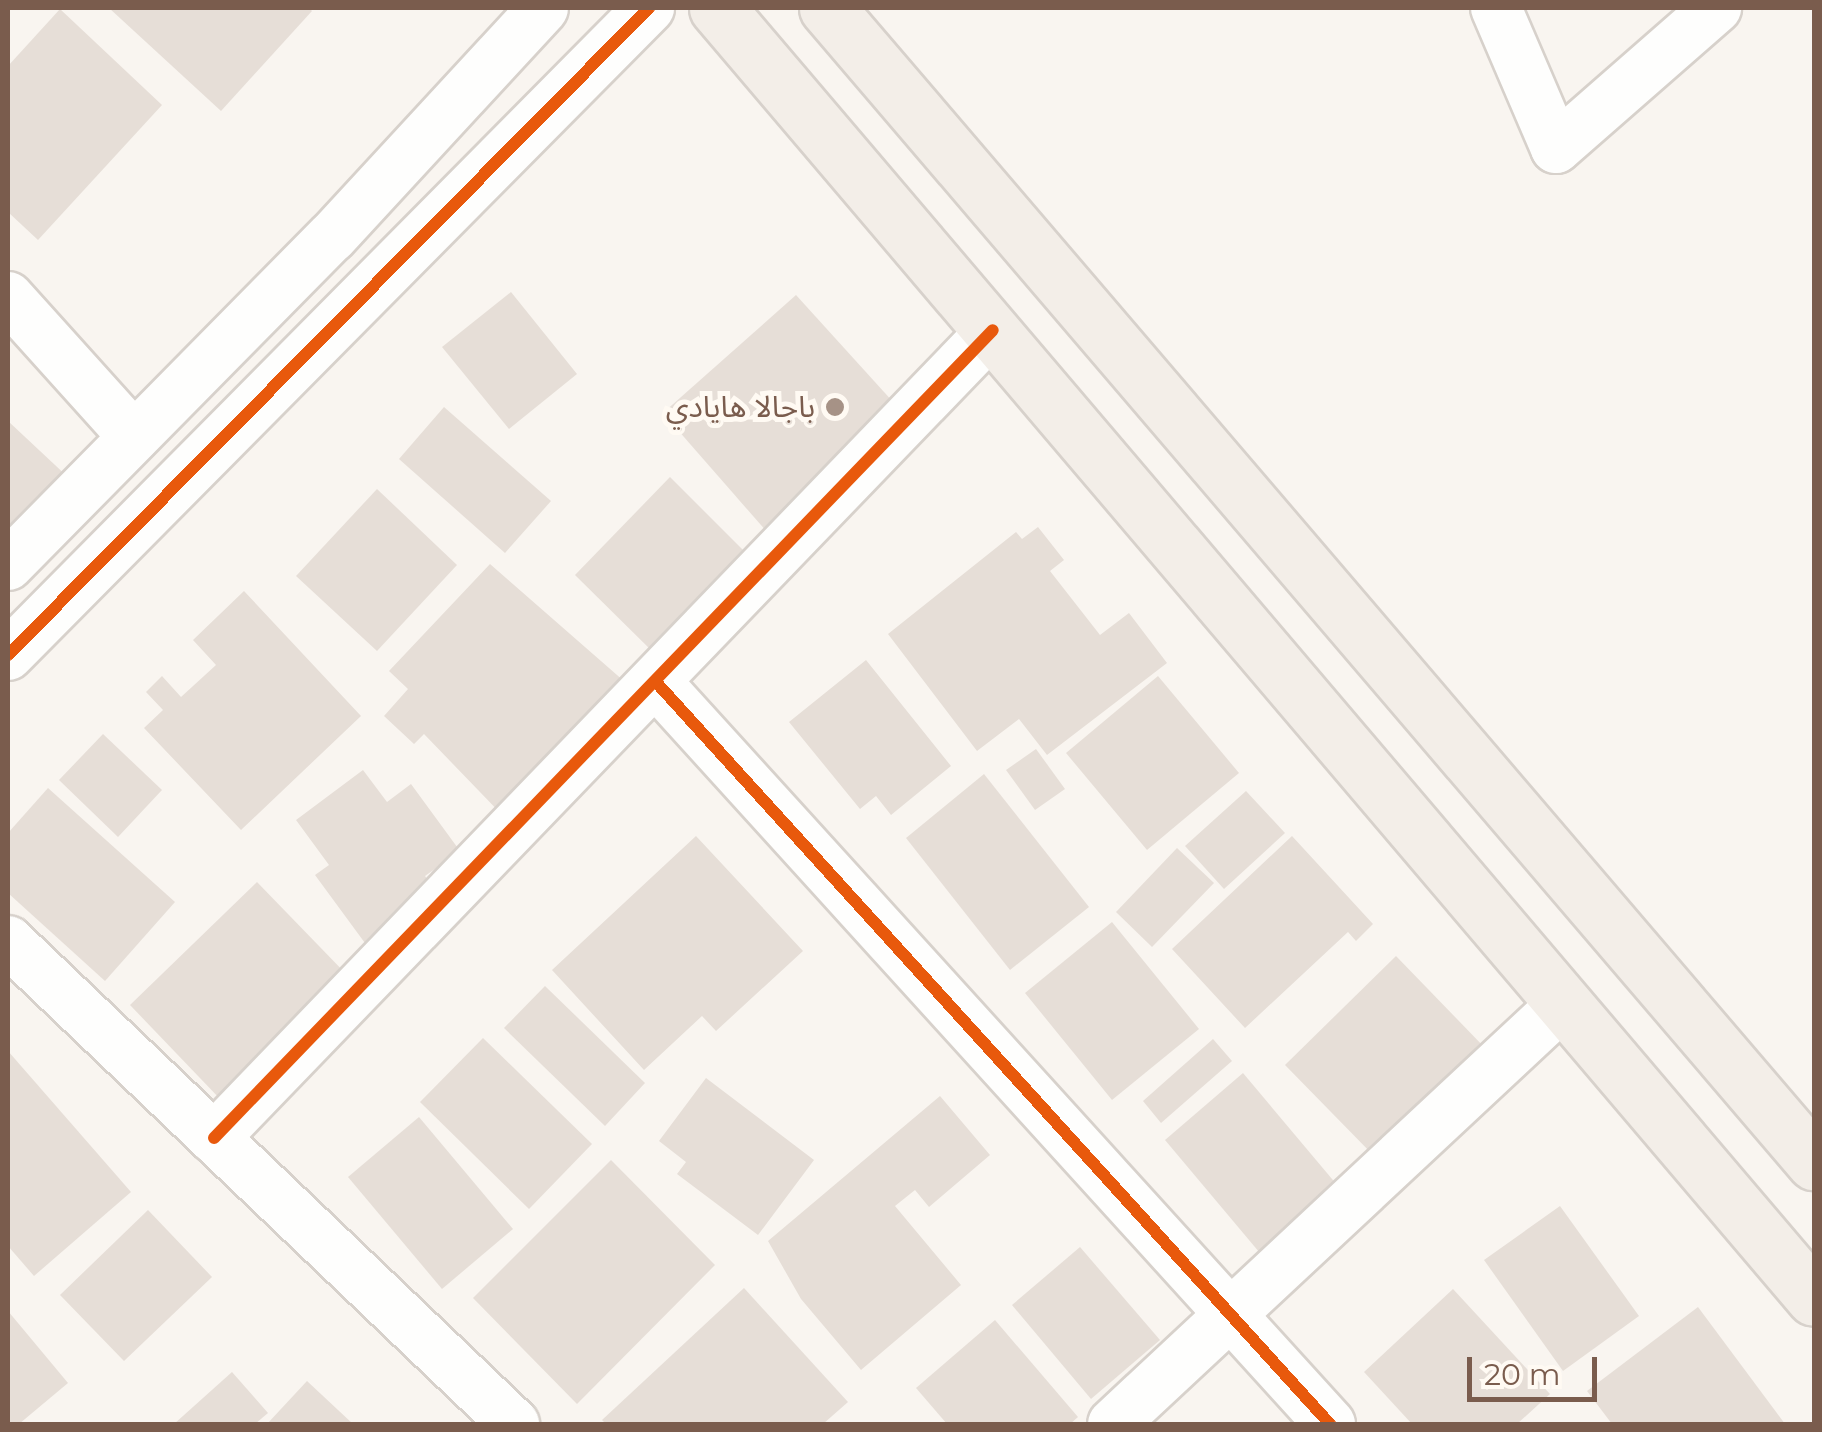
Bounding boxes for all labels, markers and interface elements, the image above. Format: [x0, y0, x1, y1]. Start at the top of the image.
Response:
place label: باجالا هايادي [666, 389, 815, 425]
marker: باجالا هايادي [824, 396, 846, 418]
scale bar [1472, 1337, 1602, 1399]
text: 20 m [1484, 1356, 1561, 1393]

